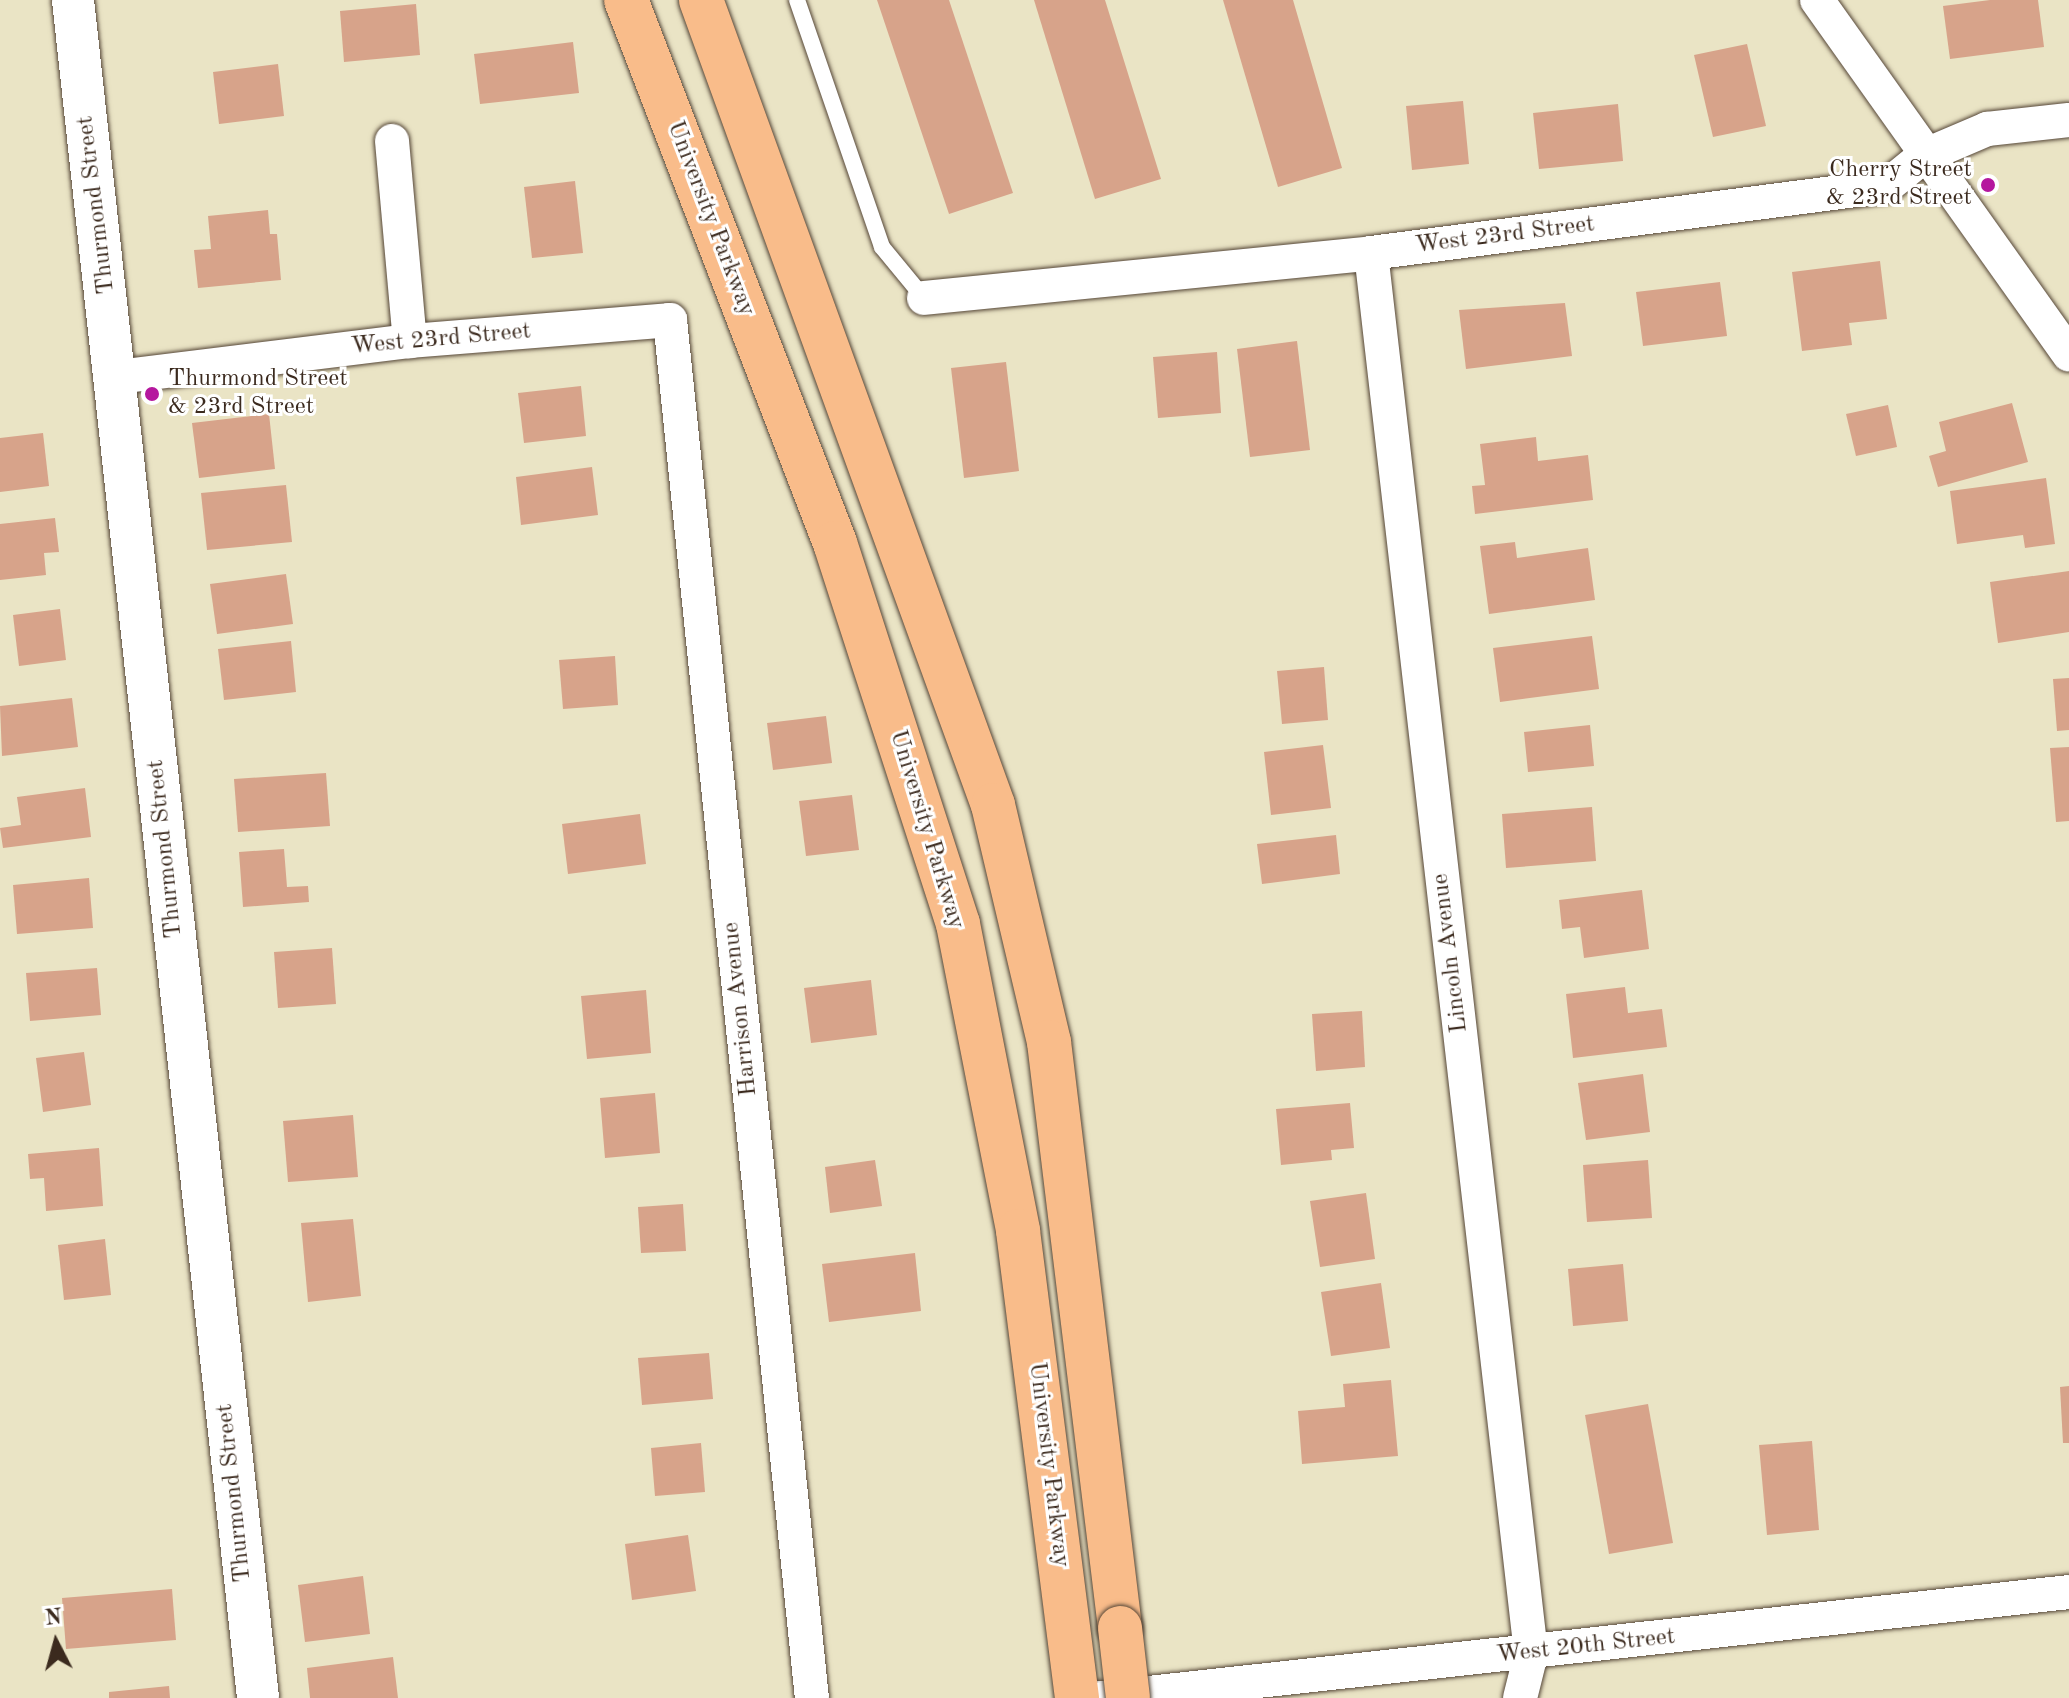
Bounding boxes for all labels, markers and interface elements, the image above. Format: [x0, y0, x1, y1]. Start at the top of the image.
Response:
street label: Thurmond Street [72, 114, 122, 296]
street label: University Parkway [659, 117, 761, 321]
place label: Cherry Street & 23rd Street [1826, 157, 1972, 213]
marker: Cherry Street & 23rd Street [1979, 176, 1997, 194]
street label: West 23rd Street [1414, 211, 1596, 261]
street label: West 23rd Street [350, 318, 532, 362]
place label: Thurmond Street & 23rd Street [168, 366, 348, 422]
marker: Thurmond Street & 23rd Street [143, 385, 161, 403]
street label: University Parkway [882, 727, 970, 933]
street label: Thurmond Street [142, 758, 190, 940]
street label: Lincoln Avenue [1427, 872, 1475, 1034]
street label: Harrison Avenue [718, 920, 764, 1098]
street label: University Parkway [1021, 1361, 1075, 1569]
street label: Thurmond Street [211, 1402, 259, 1584]
north arrow [16, 1602, 96, 1682]
text: N [44, 1606, 63, 1630]
street label: West 20th Street [1495, 1623, 1677, 1671]

